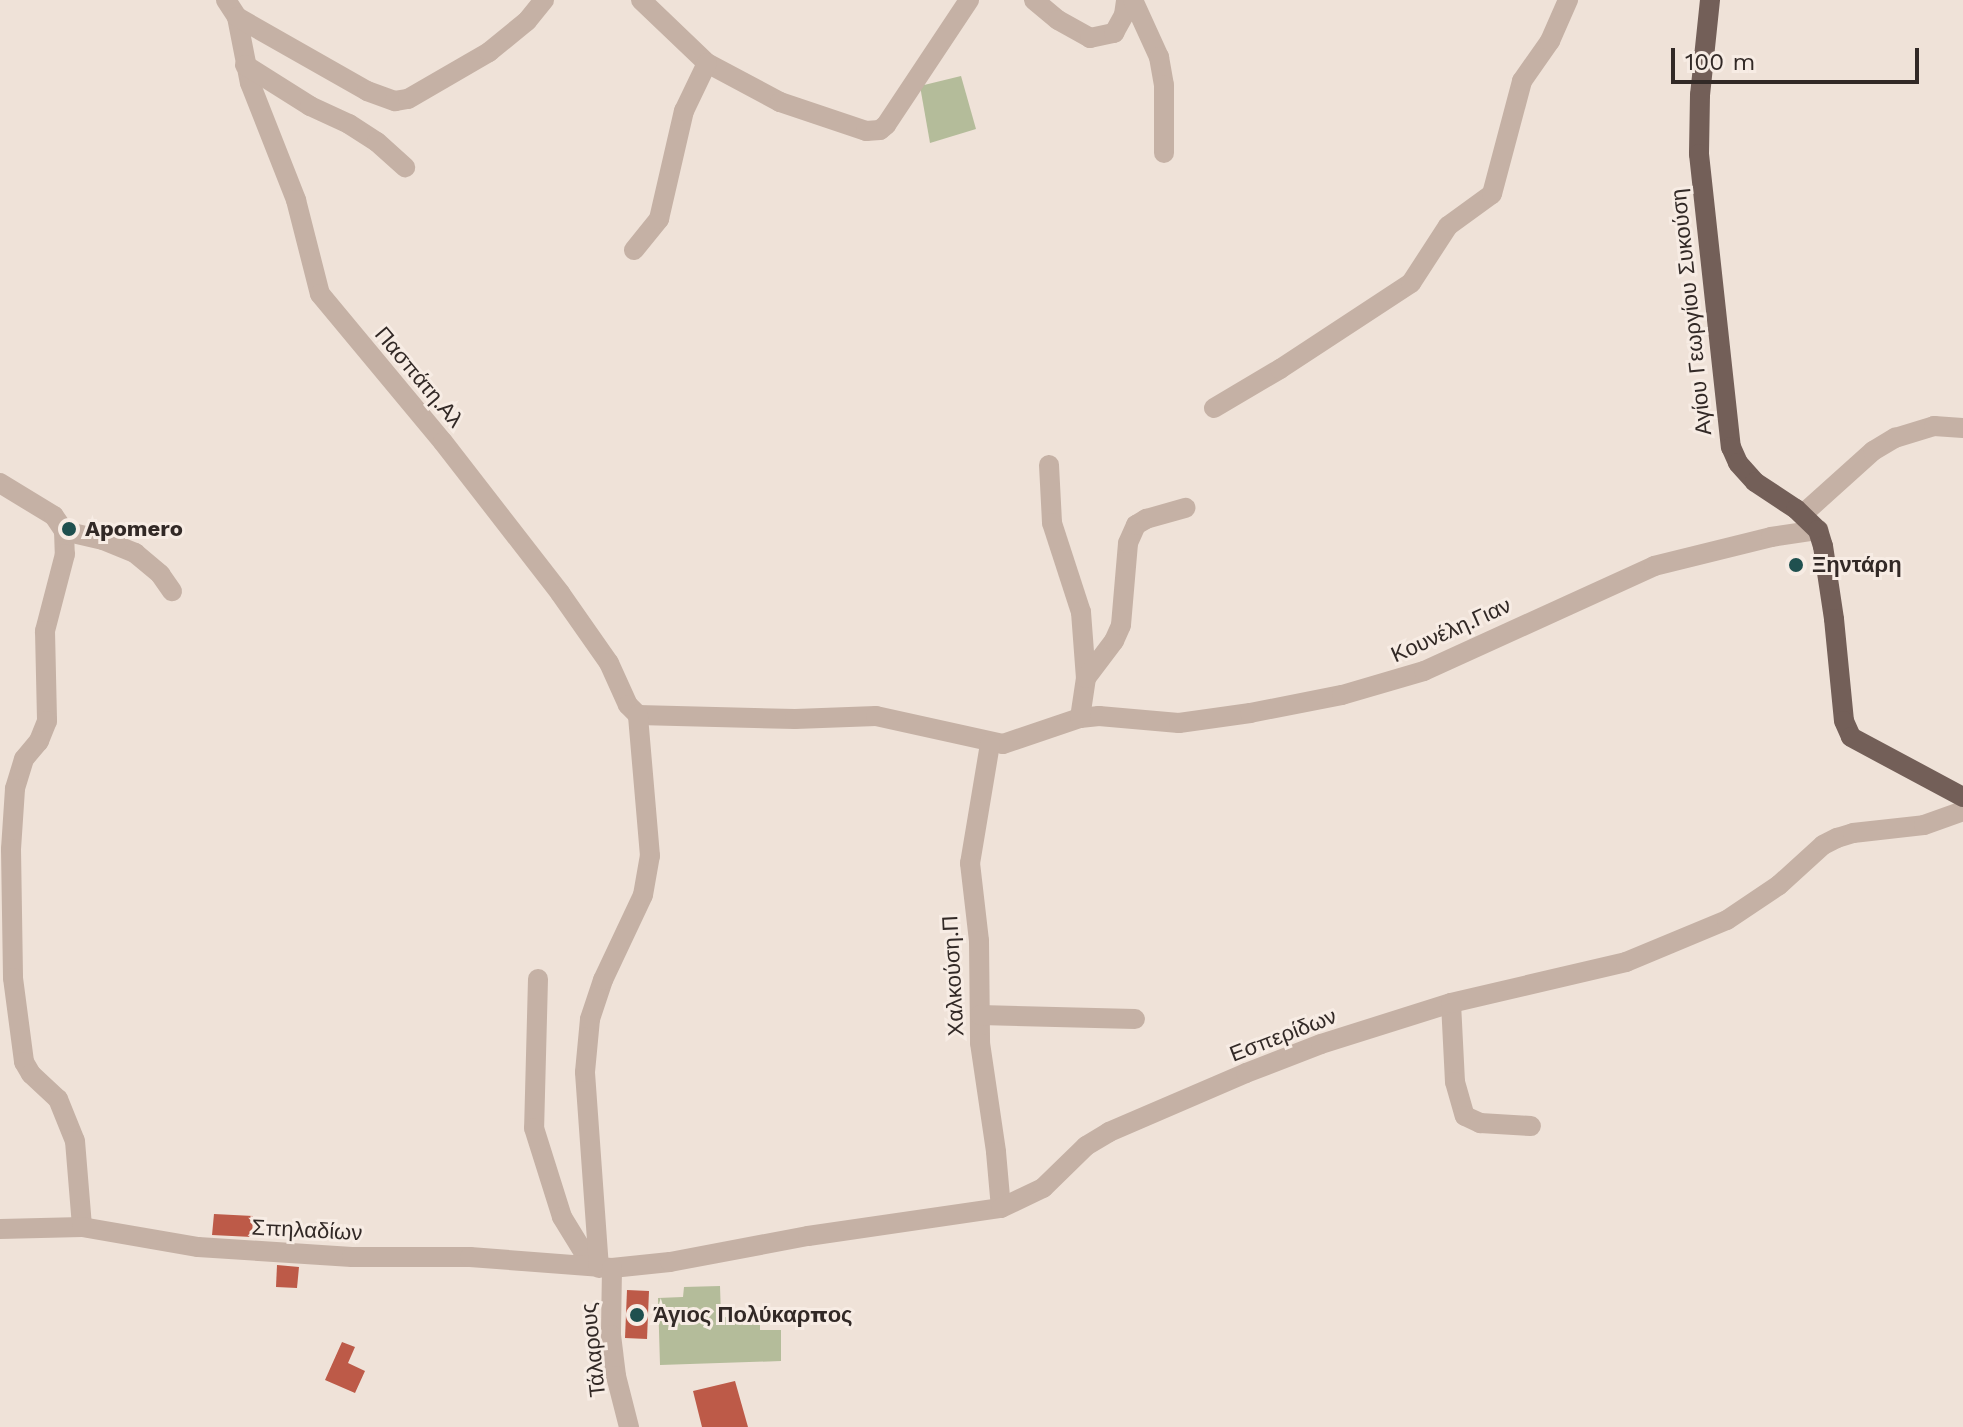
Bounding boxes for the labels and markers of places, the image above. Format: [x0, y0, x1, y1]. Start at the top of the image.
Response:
place label: Apomero [85, 516, 183, 542]
marker: Apomero [60, 520, 78, 538]
place label: Ξηντάρη [1812, 552, 1902, 578]
marker: Ξηντάρη [1787, 556, 1805, 574]
place label: Άγιος Πολύκαρπος [653, 1302, 853, 1328]
marker: Άγιος Πολύκαρπος [628, 1306, 646, 1324]

